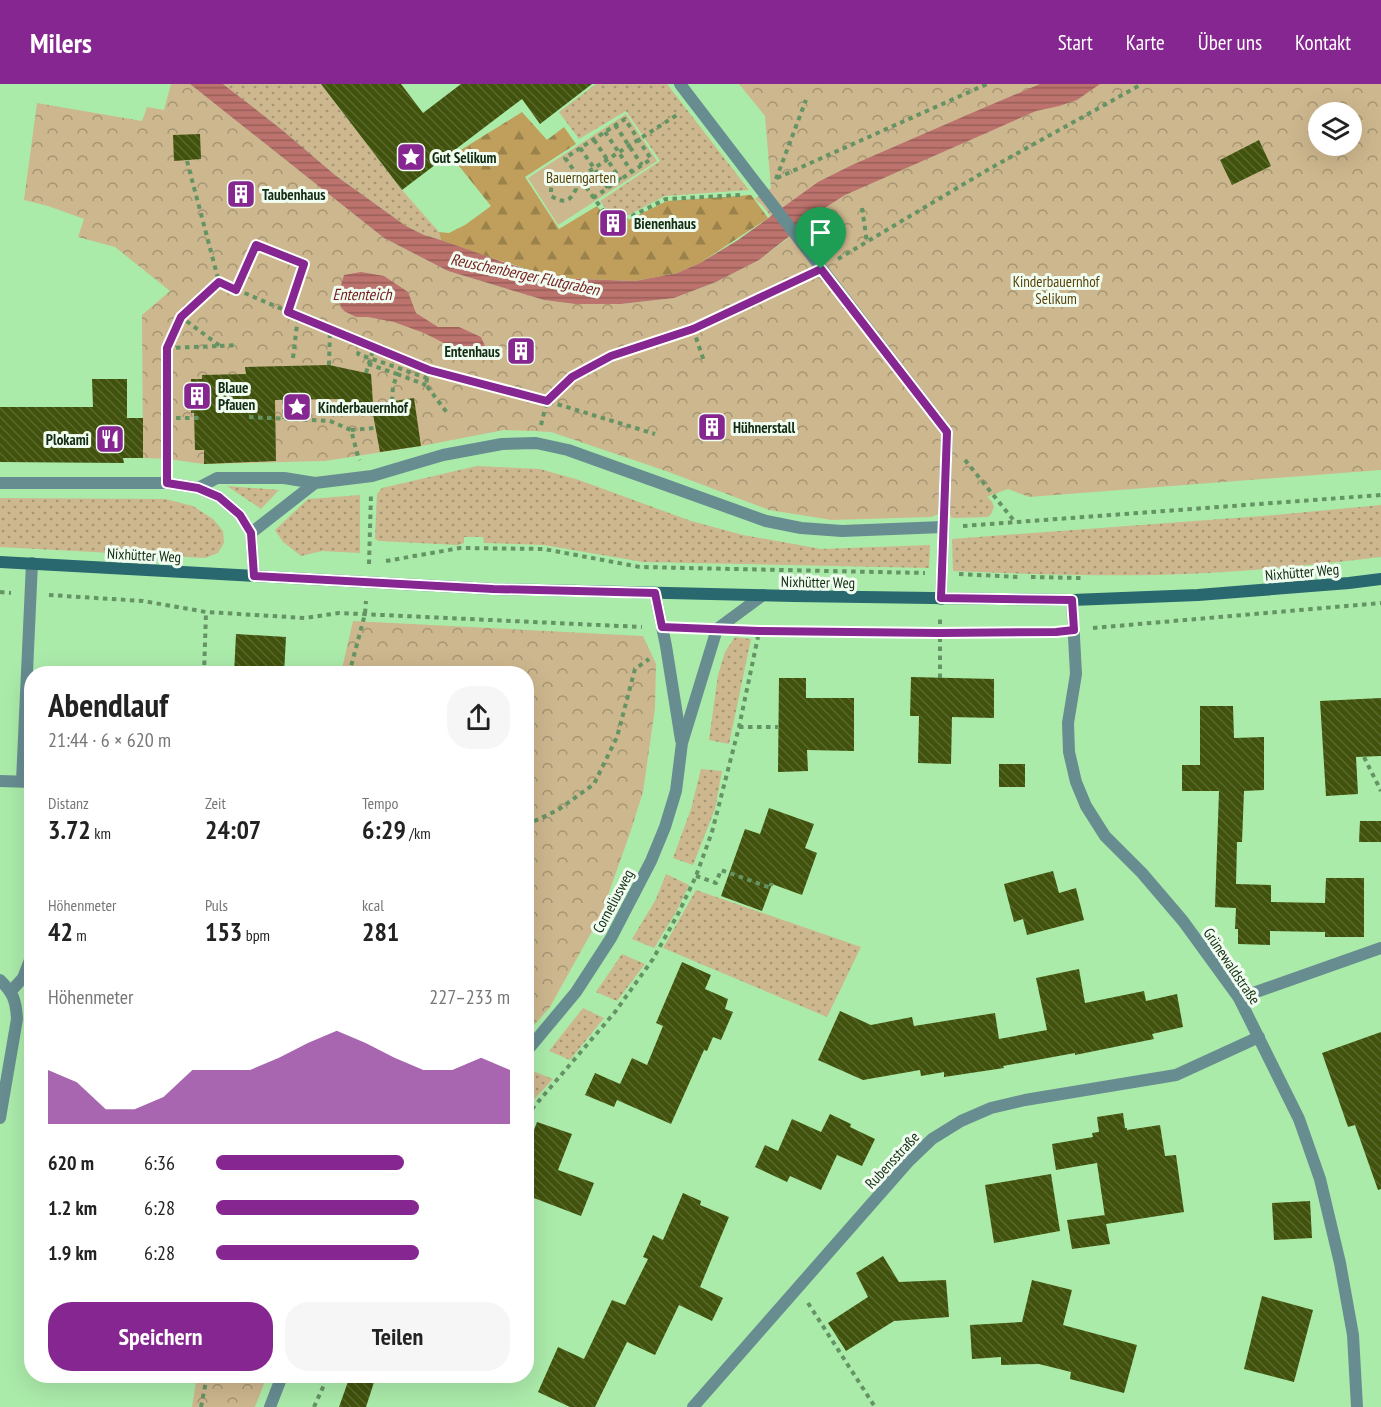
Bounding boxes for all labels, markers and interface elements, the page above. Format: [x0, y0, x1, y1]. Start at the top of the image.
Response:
text: Milers [30, 24, 92, 61]
text: Start [1058, 29, 1093, 56]
text: Karte [1126, 29, 1165, 56]
text: Über uns [1198, 29, 1262, 56]
text: Kontakt [1295, 29, 1351, 56]
map controls [1308, 102, 1362, 156]
button: layers [1308, 102, 1362, 156]
place icon: Gut Selikum [395, 141, 427, 173]
place label: Gut Selikum [432, 148, 497, 167]
park label: Bauerngarten [546, 168, 616, 187]
building icon: Taubenhaus [225, 178, 257, 210]
place label: Taubenhaus [262, 185, 325, 204]
building icon: Bienenhaus [597, 207, 629, 239]
pin [795, 207, 846, 269]
place label: Bienenhaus [634, 214, 696, 233]
icon: arrive [804, 216, 837, 249]
water label: Reuschenberger Flutgraben [449, 248, 602, 300]
park label: Kinderbauernhof Selikum [1013, 272, 1101, 308]
water label: Ententeich [333, 284, 392, 304]
building icon: Entenhaus [505, 335, 537, 367]
place label: Entenhaus [444, 342, 500, 361]
place label: Blaue Pfauen [218, 378, 255, 414]
building icon: Blaue Pfauen [181, 380, 213, 412]
place icon: Kinderbauernhof [281, 391, 313, 423]
place label: Kinderbauernhof [318, 398, 409, 417]
building icon: Hühnerstall [696, 411, 728, 443]
place label: Hühnerstall [733, 418, 795, 437]
restaurant icon: Plokami [94, 423, 126, 455]
place label: Plokami [46, 430, 89, 449]
street label: Nixhütter Weg [107, 544, 181, 566]
street label: Nixhütter Weg [1264, 559, 1340, 585]
street label: Nixhütter Weg [781, 572, 855, 592]
text: Abendlauf [48, 683, 168, 726]
button: share [447, 686, 510, 749]
text: 21:44 · 6 × 620 m [48, 727, 171, 753]
text: Distanz [48, 793, 89, 813]
text: Zeit [205, 793, 226, 813]
text: Tempo [362, 793, 398, 813]
text: 3.72 [48, 813, 91, 846]
text: 24:07 [205, 813, 261, 846]
text: 6:29 [362, 813, 406, 846]
text: km [91, 823, 111, 843]
text: /km [406, 823, 431, 843]
street label: Corneliusweg [588, 866, 638, 936]
text: Höhenmeter [48, 895, 116, 915]
text: Puls [205, 895, 228, 915]
text: kcal [362, 895, 384, 915]
text: 42 [48, 915, 73, 948]
text: 153 [205, 915, 242, 948]
text: 281 [362, 915, 399, 948]
street label: Grünewaldstraße [1199, 924, 1265, 1008]
text: m [73, 925, 87, 945]
text: bpm [242, 925, 270, 945]
text: Höhenmeter [48, 984, 134, 1010]
text: 227–233 m [429, 984, 510, 1010]
street label: Rubensstraße [861, 1128, 923, 1192]
text: 620 m [48, 1150, 94, 1176]
text: 6:36 [144, 1150, 175, 1176]
text: 1.2 km [48, 1195, 97, 1221]
text: 6:28 [144, 1195, 175, 1221]
text: 1.9 km [48, 1240, 97, 1266]
text: 6:28 [144, 1240, 175, 1266]
button: Speichern [48, 1302, 273, 1371]
button: Teilen [285, 1302, 510, 1371]

